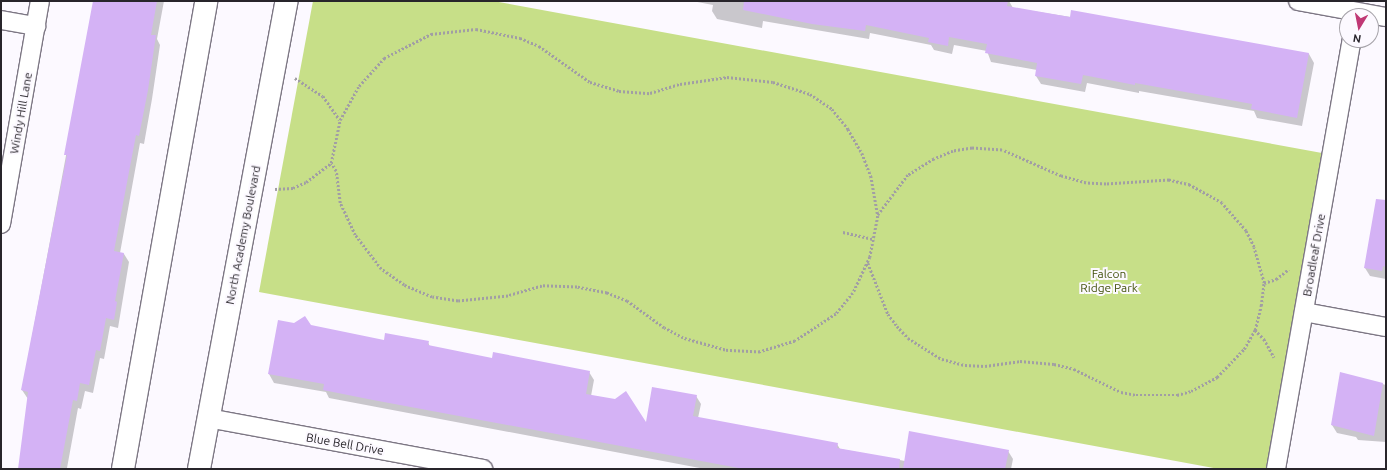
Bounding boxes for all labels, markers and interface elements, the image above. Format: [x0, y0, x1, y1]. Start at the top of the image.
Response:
north arrow [1339, 8, 1379, 48]
text: N [1352, 32, 1362, 45]
street label: Windy Hill Lane [7, 71, 35, 155]
street label: North Academy Boulevard [222, 164, 264, 306]
street label: Broadleaf Drive [1300, 212, 1328, 298]
park label: Falcon Ridge Park [1080, 267, 1138, 295]
street label: Blue Bell Drive [305, 430, 385, 458]

